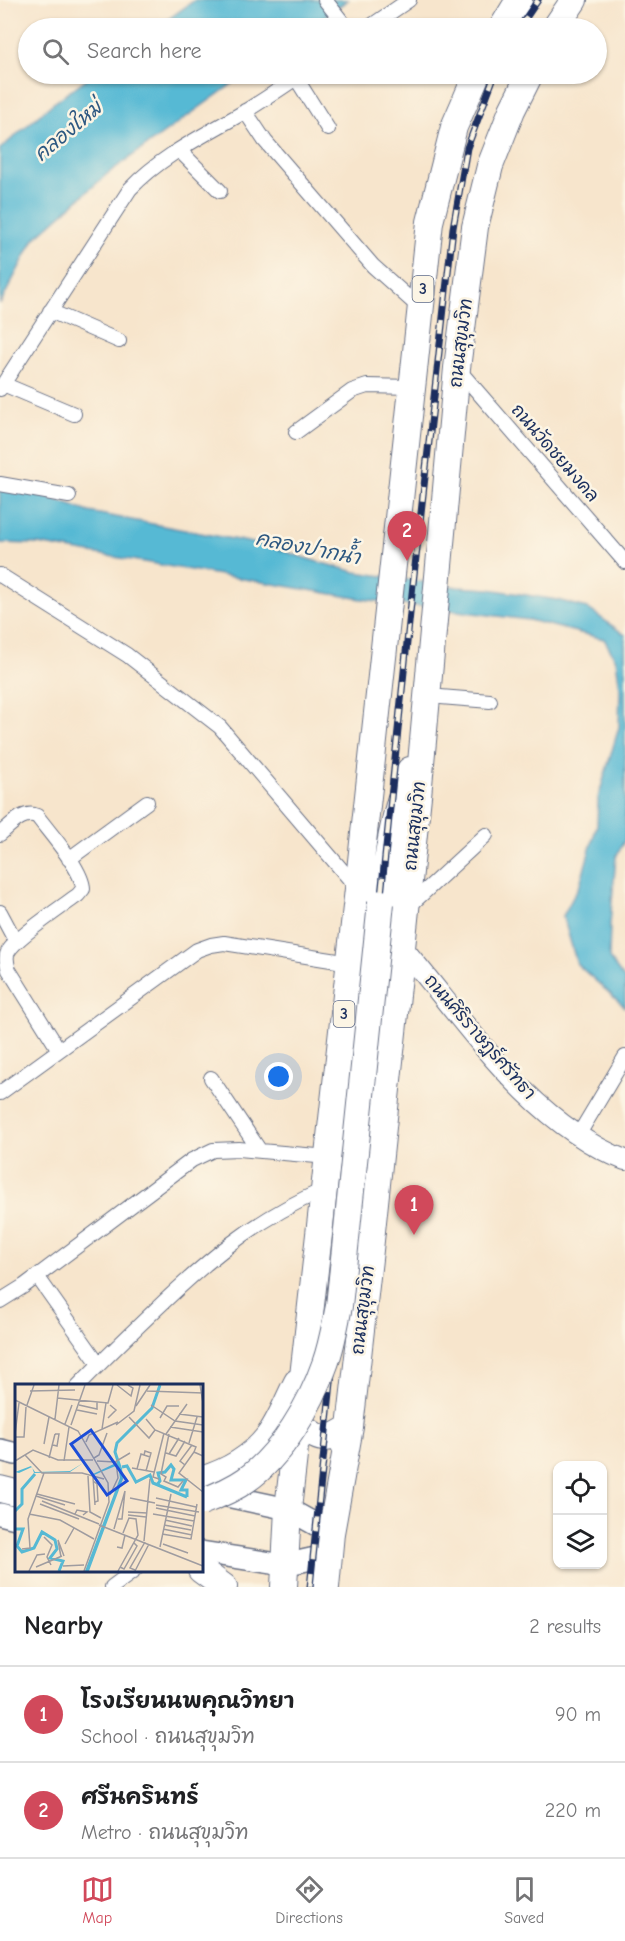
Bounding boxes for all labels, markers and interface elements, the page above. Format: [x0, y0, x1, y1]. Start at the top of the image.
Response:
search box [18, 18, 607, 84]
icon: search [39, 35, 72, 68]
text: Search here [87, 38, 202, 64]
water label: คลองใหม่ [28, 92, 110, 166]
road number: 3 [412, 276, 434, 302]
street label: ถนนสุขุมวิท [444, 297, 480, 389]
street label: ถนนวัดชยมงคล [507, 399, 604, 506]
pin: 2 [388, 512, 426, 561]
water label: คลองปากน้ำ [254, 520, 365, 570]
street label: ถนนสุขุมวิท [399, 780, 433, 872]
street label: ถนนศิริราษฎร์ศรัทธา [419, 968, 542, 1104]
road number: 3 [334, 1001, 354, 1027]
your location [264, 1062, 293, 1091]
pin: 1 [394, 1186, 434, 1235]
street label: ถนนสุขุมวิท [346, 1264, 382, 1356]
inset map [15, 1384, 202, 1572]
map controls [553, 1461, 607, 1569]
button: locate [553, 1461, 607, 1515]
button: layers [553, 1515, 607, 1569]
text: Nearby [24, 1611, 103, 1641]
text: 2 results [529, 1615, 601, 1638]
text: โรงเรียนนพคุณวิทยา [81, 1688, 294, 1714]
text: 1 [40, 1703, 47, 1726]
text: 90 m [555, 1703, 601, 1726]
text: School · ถนนสุขุมวิท [81, 1725, 255, 1748]
text: ศรีนครินทร์ [81, 1784, 199, 1810]
text: 2 [39, 1799, 48, 1822]
text: 220 m [545, 1799, 601, 1822]
text: Metro · ถนนสุขุมวิท [81, 1821, 249, 1844]
tab: Map [81, 1873, 114, 1927]
tab: Directions [275, 1873, 343, 1927]
tab: Saved [504, 1873, 544, 1927]

